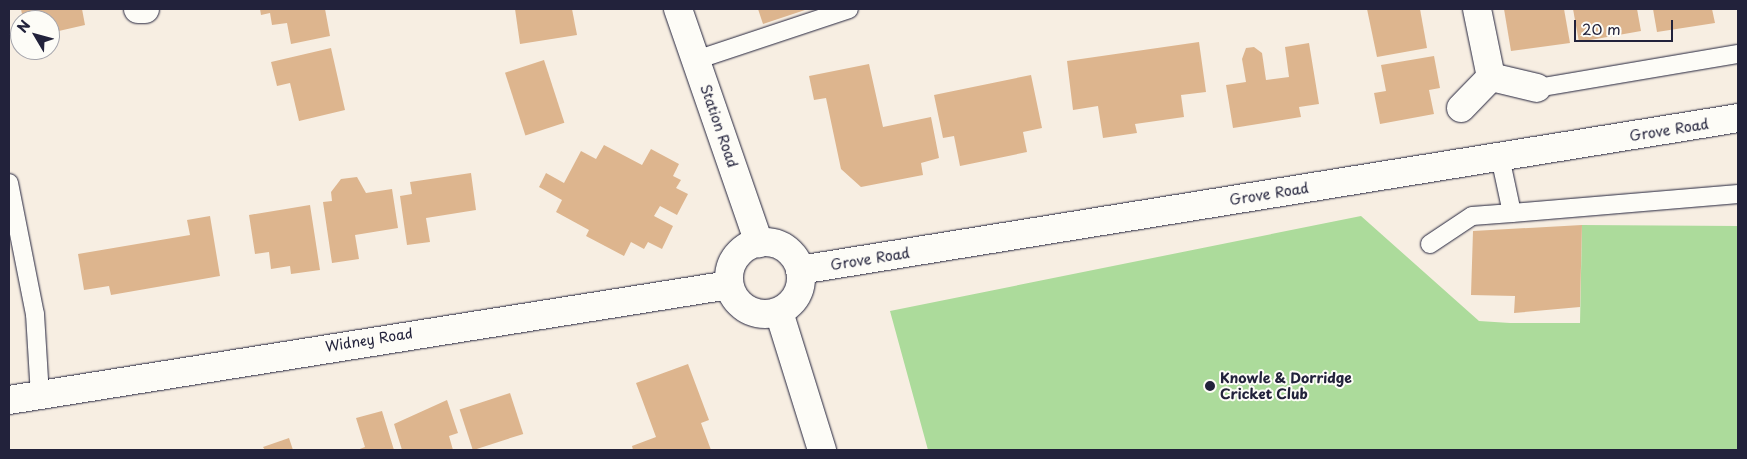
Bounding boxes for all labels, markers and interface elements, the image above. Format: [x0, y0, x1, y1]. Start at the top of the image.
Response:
north arrow [10, 10, 60, 60]
scale bar [1577, 10, 1676, 42]
text: N [12, 16, 35, 37]
text: 20 m [1582, 17, 1621, 40]
street label: Station Road [697, 82, 741, 170]
street label: Grove Road [1629, 116, 1709, 144]
street label: Grove Road [1229, 180, 1309, 208]
street label: Grove Road [830, 245, 910, 273]
street label: Widney Road [324, 325, 414, 355]
place label: Knowle & Dorridge Cricket Club [1220, 370, 1353, 402]
marker: Knowle & Dorridge Cricket Club [1204, 380, 1216, 392]

